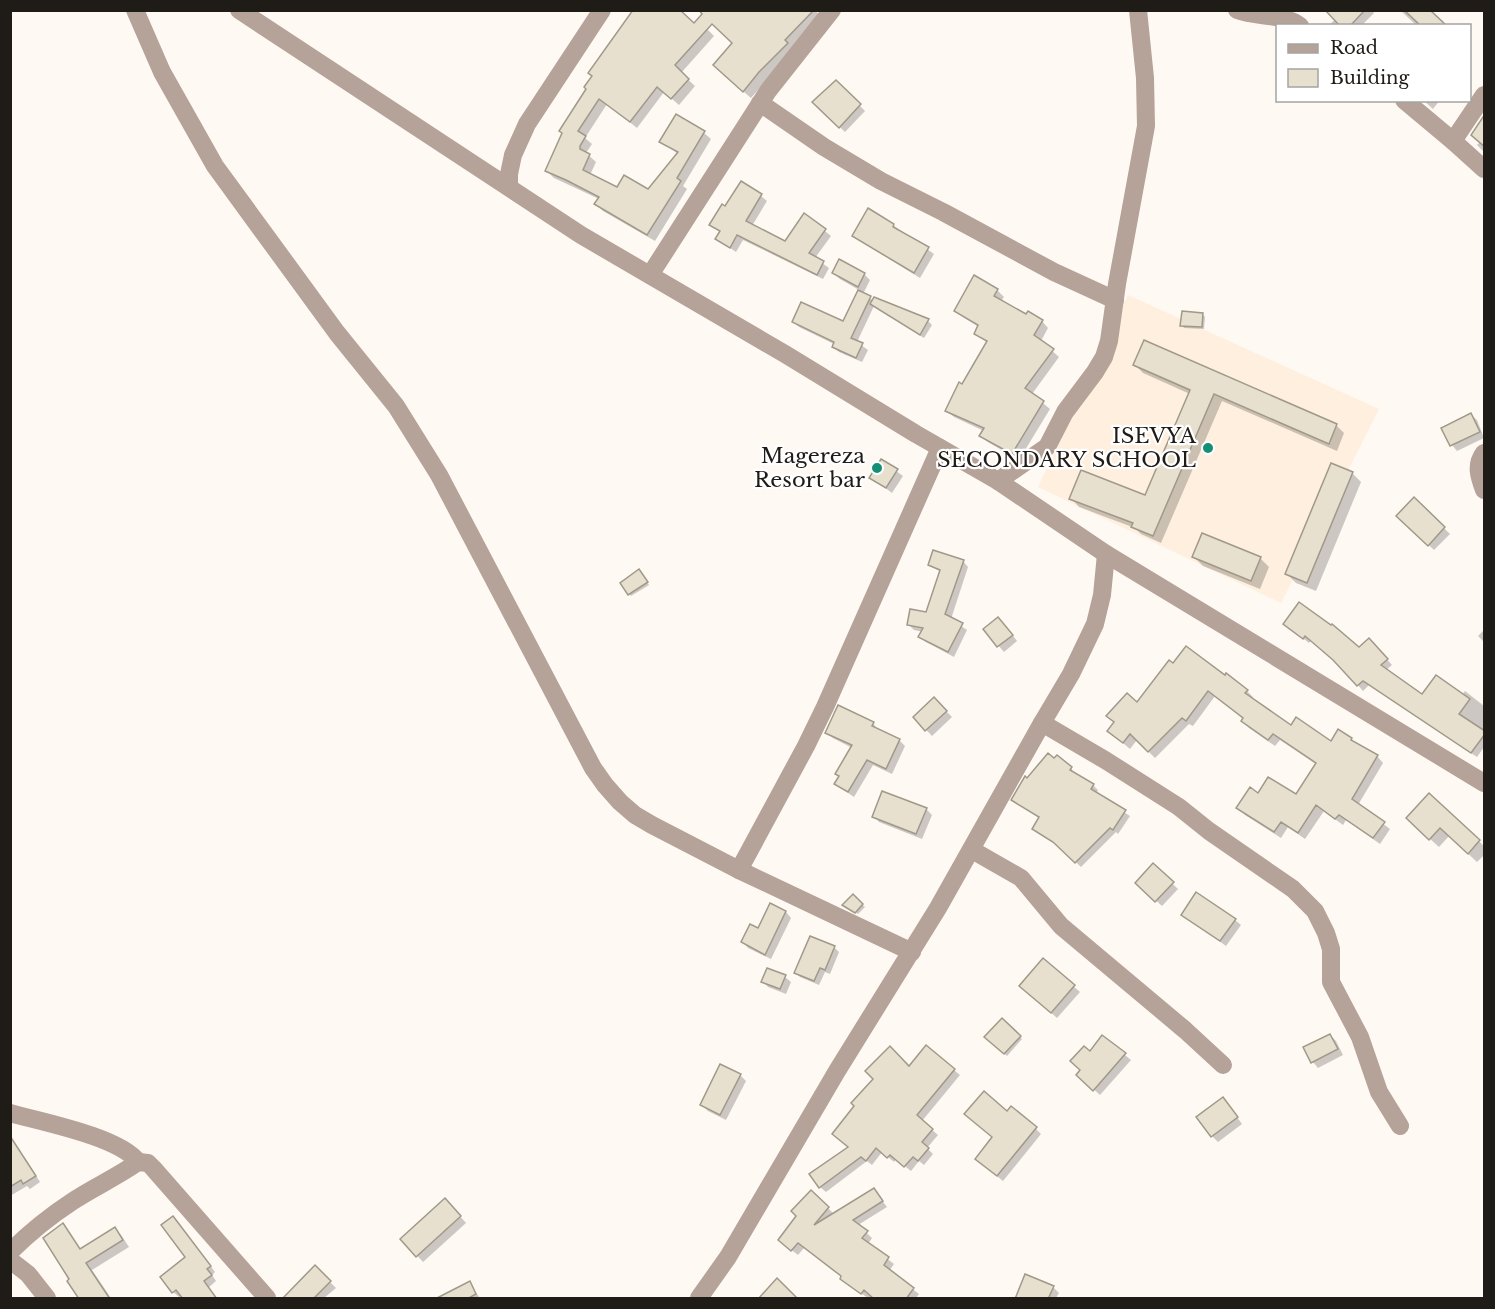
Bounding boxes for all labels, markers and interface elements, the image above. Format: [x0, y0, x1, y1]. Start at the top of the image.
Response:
legend [1276, 24, 1471, 102]
text: Road [1330, 37, 1378, 59]
text: Building [1330, 67, 1409, 89]
place label: ISEVYA SECONDARY SCHOOL [937, 423, 1197, 473]
marker: ISEVYA SECONDARY SCHOOL [1201, 441, 1215, 455]
place label: Magereza Resort bar [754, 443, 865, 493]
marker: Magereza Resort bar [870, 461, 884, 475]

